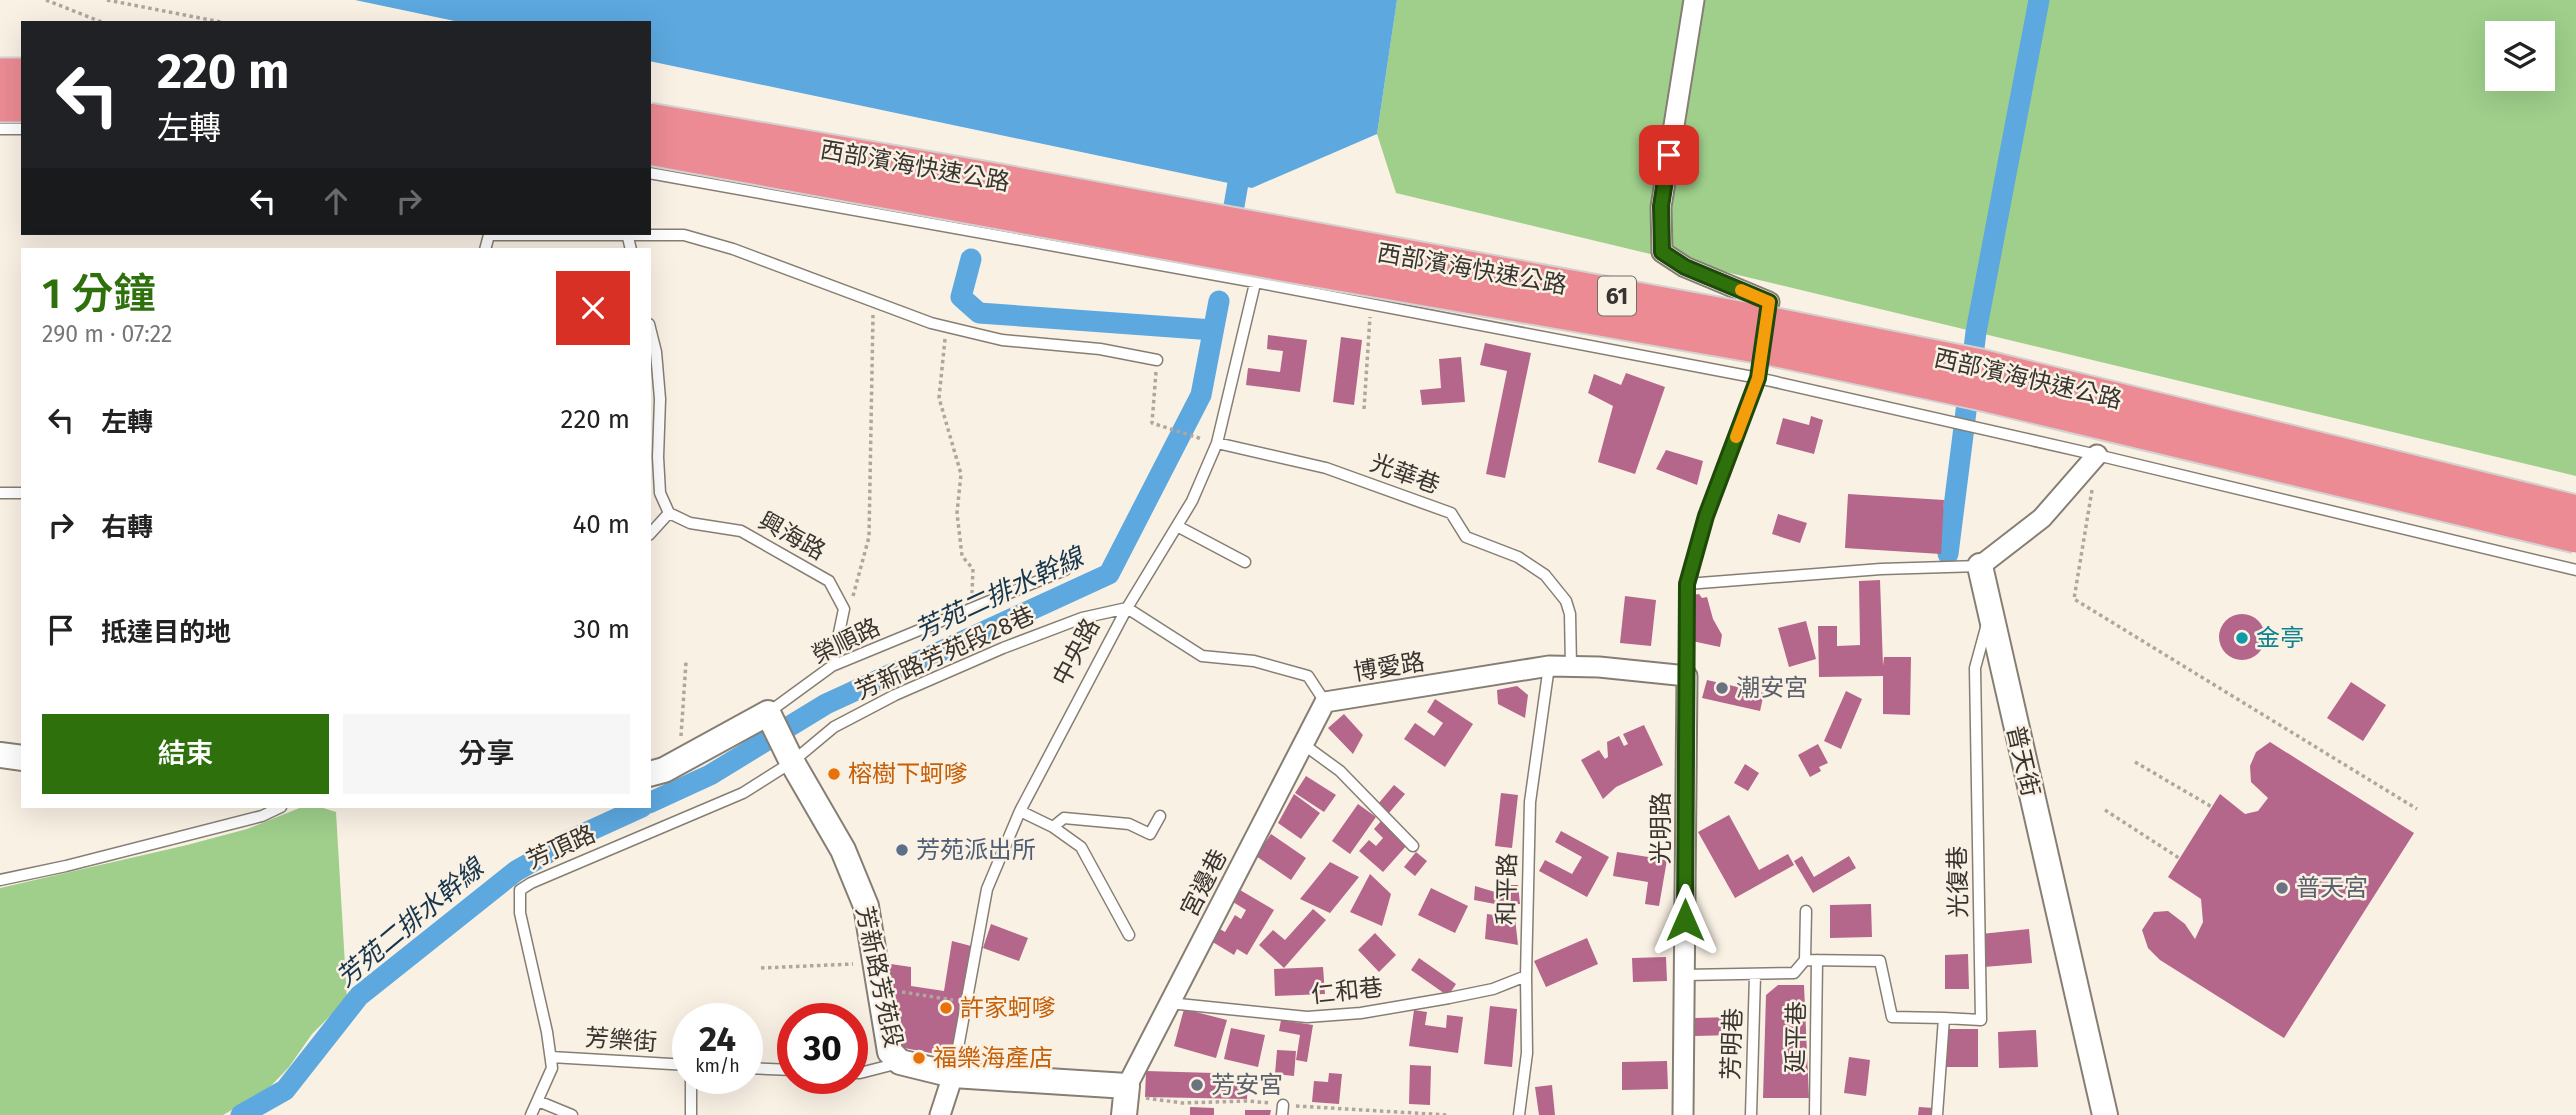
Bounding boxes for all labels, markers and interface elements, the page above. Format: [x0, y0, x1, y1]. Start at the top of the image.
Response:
map controls [2485, 21, 2555, 91]
button: layers [2485, 21, 2555, 91]
text: 220 m [157, 42, 289, 101]
icon: left [42, 49, 133, 140]
text: 左轉 [157, 109, 221, 147]
pin [1639, 125, 1699, 185]
street label: 西部濱海快速公路 [818, 136, 1012, 196]
icon: arrive [1650, 136, 1688, 174]
icon: left [244, 182, 282, 220]
icon: ahead [317, 182, 355, 220]
icon: right [390, 182, 428, 220]
street label: 西部濱海快速公路 [1375, 239, 1569, 299]
text: 1 分鐘 [42, 269, 155, 319]
button: close [556, 271, 630, 345]
road number: 61 [1598, 276, 1636, 316]
text: 290 m · 07:22 [42, 320, 172, 348]
street label: 西部濱海快速公路 [1931, 344, 2125, 414]
icon: left [42, 401, 80, 439]
text: 220 m [561, 404, 630, 435]
text: 左轉 [101, 407, 153, 438]
street label: 光華巷 [1366, 449, 1444, 499]
icon: right [42, 506, 80, 544]
street label: 興海路 [754, 506, 830, 566]
text: 40 m [572, 509, 630, 540]
text: 右轉 [101, 512, 153, 543]
water label: 芳苑二排水幹線 [910, 540, 1091, 647]
street label: 芳新路芳苑段28巷 [851, 601, 1039, 705]
icon: arrive [42, 611, 80, 649]
street label: 榮順路 [808, 613, 884, 669]
text: 30 m [573, 614, 630, 645]
street label: 中央路 [1047, 614, 1105, 690]
text: 抵達目的地 [101, 617, 231, 648]
place label: 金亭 [2256, 624, 2304, 652]
marker: 金亭 [2234, 630, 2250, 646]
street label: 博愛路 [1351, 648, 1427, 686]
place label: 潮安宮 [1736, 674, 1808, 702]
marker: 潮安宮 [1714, 680, 1730, 696]
button: 結束 [42, 714, 329, 794]
button: 分享 [343, 714, 630, 794]
street label: 普天街 [2001, 723, 2045, 799]
place label: 榕樹下蚵嗲 [848, 760, 968, 788]
marker: 榕樹下蚵嗲 [826, 766, 842, 782]
street label: 光明路 [1647, 792, 1675, 864]
street label: 芳頂路 [522, 820, 600, 874]
place label: 芳苑派出所 [916, 836, 1036, 864]
marker: 芳苑派出所 [894, 842, 910, 858]
street label: 宮邊巷 [1175, 845, 1233, 921]
street label: 光復巷 [1943, 846, 1973, 918]
water label: 芳苑二排水幹線 [330, 851, 492, 993]
street label: 和平路 [1492, 853, 1522, 925]
place label: 普天宮 [2296, 874, 2368, 902]
marker: 普天宮 [2274, 880, 2290, 896]
position arrow [1648, 883, 1722, 957]
street label: 芳新路芳苑段 [850, 904, 908, 1050]
street label: 仁和巷 [1310, 973, 1384, 1009]
place label: 許家蚵嗲 [960, 994, 1056, 1022]
marker: 許家蚵嗲 [938, 1000, 954, 1016]
street label: 延平巷 [1781, 1001, 1811, 1073]
speed limit sign: 30 [777, 1003, 868, 1094]
street label: 芳明巷 [1717, 1008, 1747, 1080]
text: 24 [699, 1018, 736, 1060]
street label: 芳樂街 [584, 1024, 658, 1056]
place label: 福樂海產店 [933, 1044, 1053, 1072]
marker: 福樂海產店 [911, 1050, 927, 1066]
text: km/h [695, 1055, 740, 1077]
place label: 芳安宮 [1211, 1071, 1283, 1099]
marker: 芳安宮 [1189, 1077, 1205, 1093]

